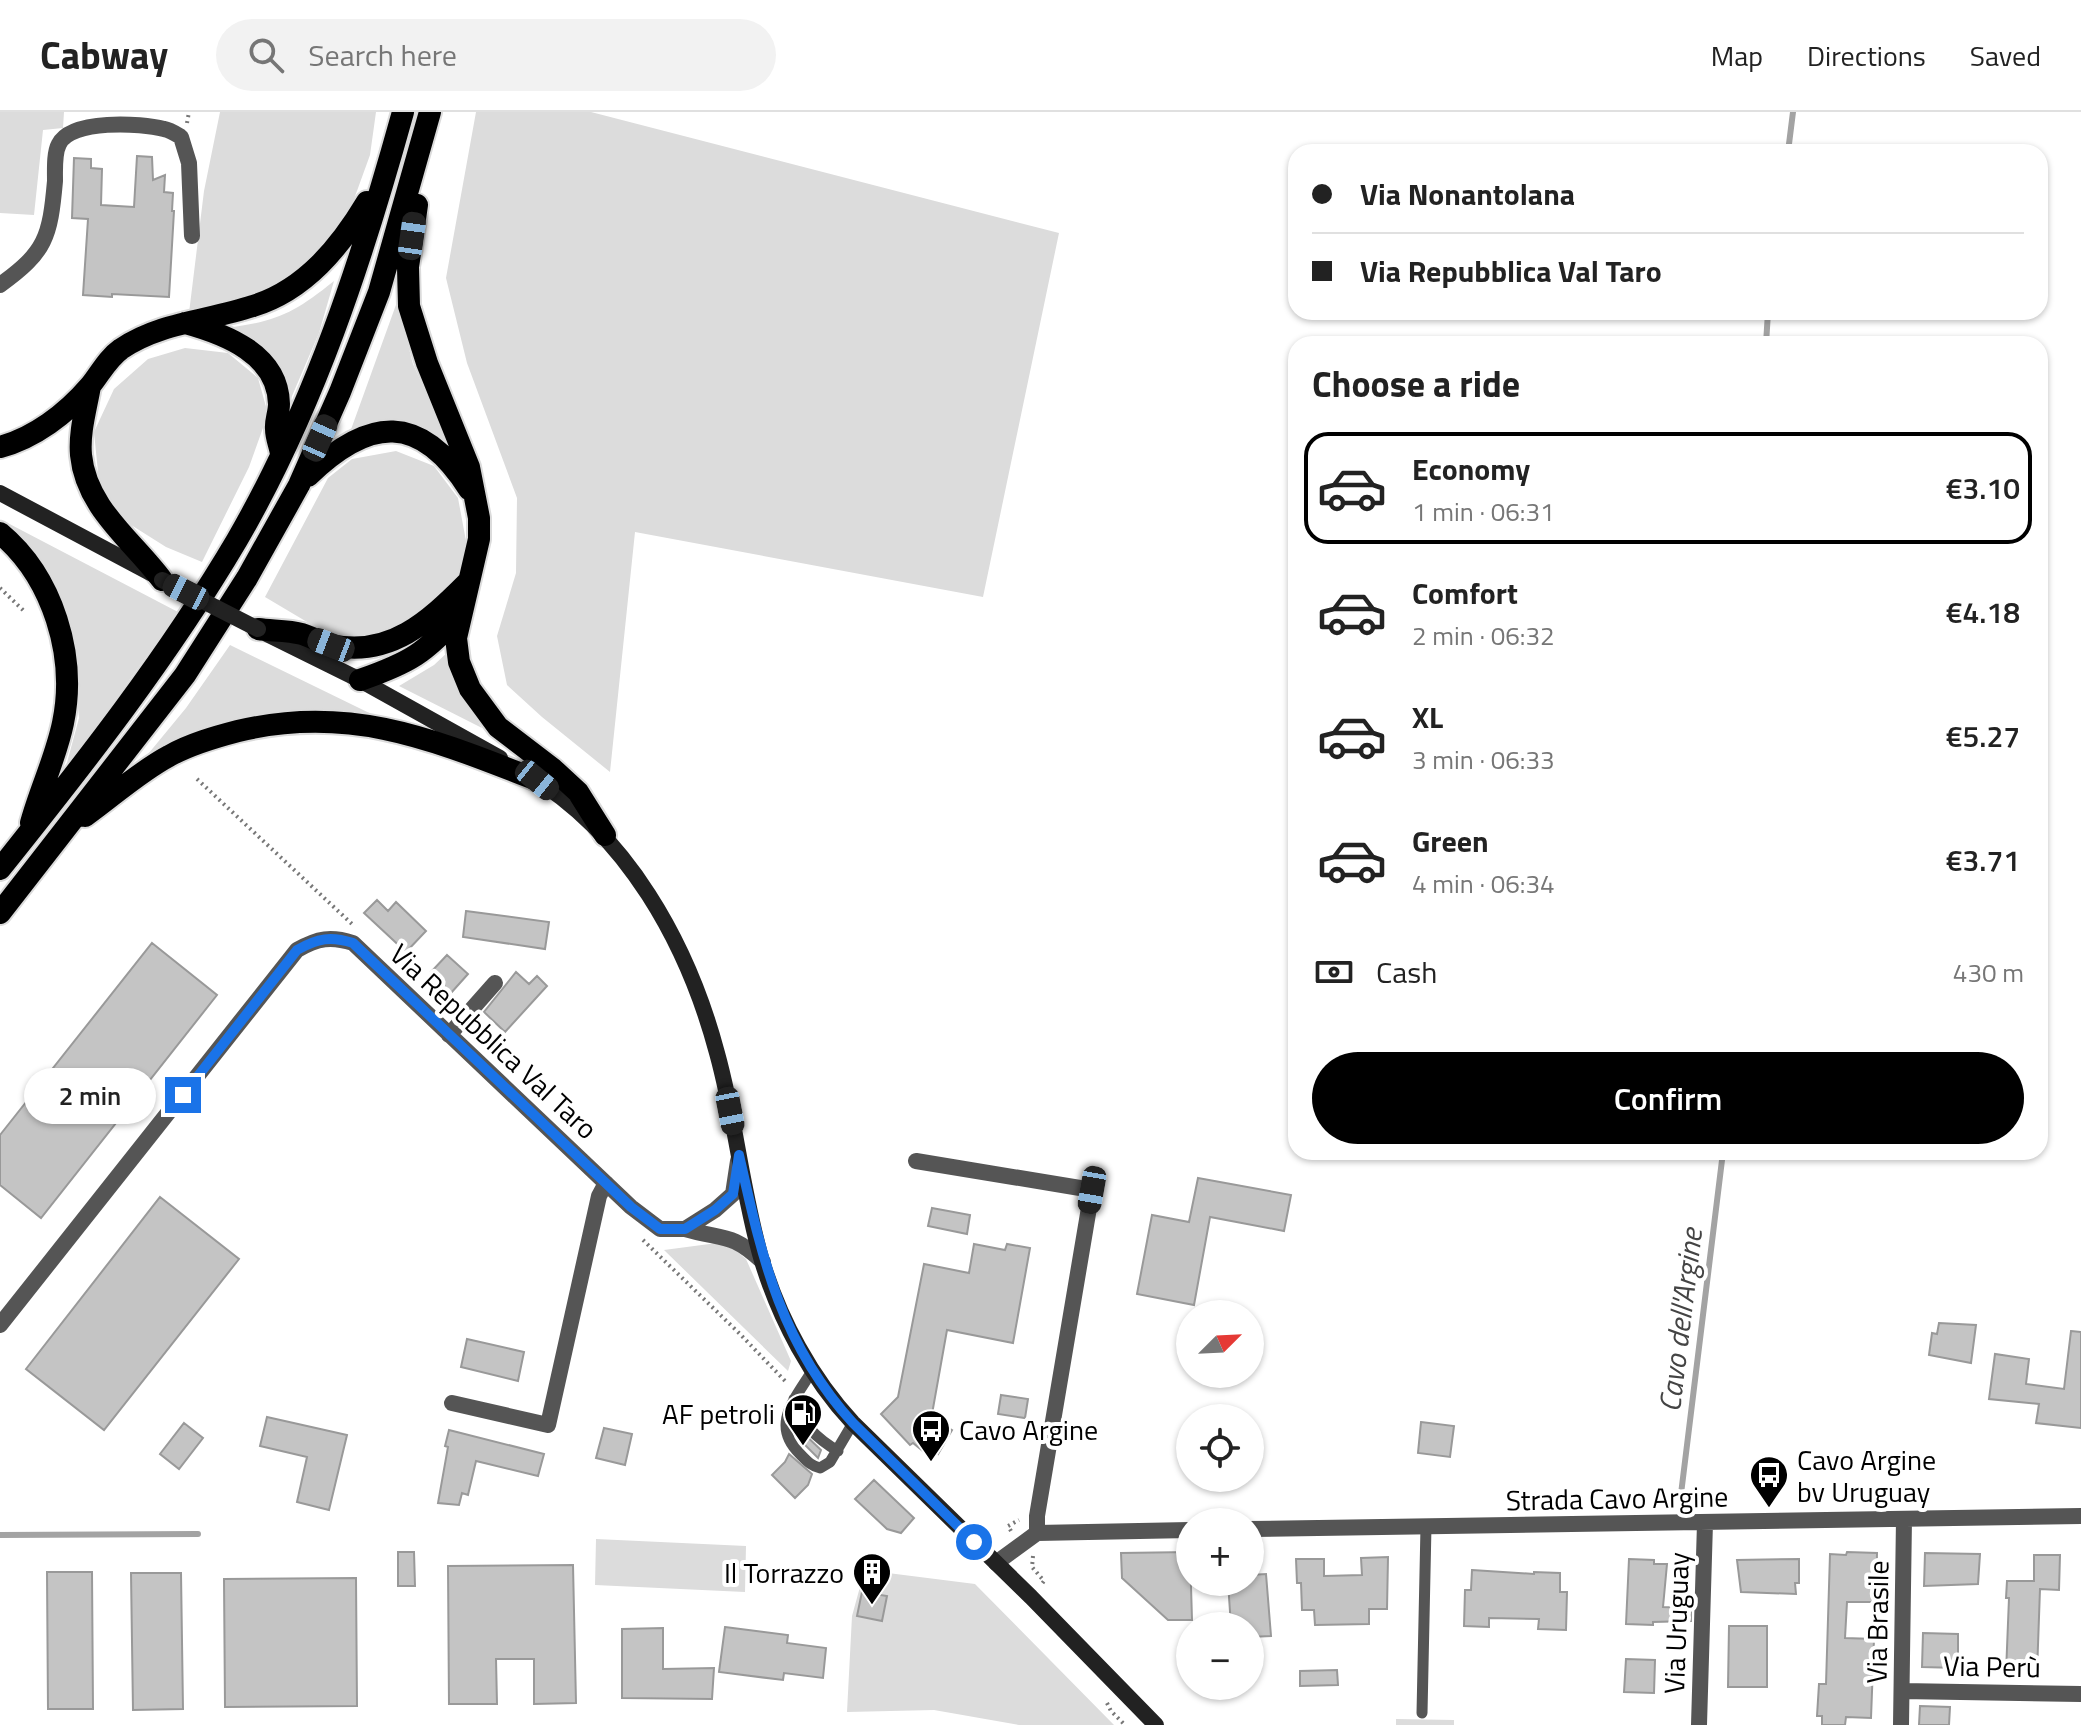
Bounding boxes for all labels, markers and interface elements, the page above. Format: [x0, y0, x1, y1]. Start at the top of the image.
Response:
search box [216, 19, 776, 91]
text: Cabway [40, 26, 168, 84]
text: Search here [308, 32, 457, 78]
icon: search [244, 33, 288, 77]
text: Map [1711, 34, 1763, 77]
text: Directions [1807, 34, 1926, 77]
text: Saved [1970, 34, 2041, 77]
text: Via Nonantolana [1360, 171, 1575, 217]
car [397, 211, 427, 261]
text: Via Repubblica Val Taro [1360, 248, 1662, 294]
text: Choose a ride [1312, 356, 1520, 411]
car [299, 411, 341, 465]
text: Economy [1412, 446, 1530, 492]
icon: car [1316, 452, 1388, 524]
text: €3.10 [1946, 465, 2020, 511]
text: 1 min · 06:31 [1412, 492, 1555, 531]
car [159, 570, 213, 614]
text: Comfort [1412, 570, 1518, 616]
icon: car [1316, 576, 1388, 648]
text: €4.18 [1946, 589, 2020, 635]
text: 2 min · 06:32 [1412, 616, 1555, 655]
car [304, 625, 358, 665]
text: XL [1412, 694, 1443, 740]
icon: car [1316, 700, 1388, 772]
text: €5.27 [1946, 713, 2020, 759]
text: 3 min · 06:33 [1412, 740, 1555, 779]
car [511, 756, 563, 804]
text: Green [1412, 818, 1489, 864]
icon: car [1316, 824, 1388, 896]
text: €3.71 [1946, 837, 2020, 883]
text: 4 min · 06:34 [1412, 864, 1555, 903]
street label: Via Repubblica Val Taro [380, 933, 608, 1149]
text: Cash [1376, 949, 1437, 995]
icon: cash [1312, 950, 1356, 994]
text: 430 m [1953, 953, 2024, 992]
button: Confirm [1312, 1052, 2024, 1144]
callout: 2 min [23, 1067, 155, 1123]
text: 2 min [59, 1076, 121, 1115]
route end [165, 1077, 201, 1113]
car [714, 1085, 746, 1137]
car [1076, 1164, 1108, 1216]
water label: Cavo dell'Argine [1646, 1223, 1714, 1414]
north arrow [1176, 1300, 1264, 1388]
map controls [1176, 1300, 1264, 1700]
place label: AF petroli [662, 1392, 775, 1435]
fuel station icon: AF petroli [782, 1392, 824, 1447]
button: locate [1176, 1404, 1264, 1492]
bus stop icon: Cavo Argine [910, 1408, 952, 1463]
place label: Cavo Argine [959, 1408, 1098, 1451]
place label: Cavo Argine bv Uruguay [1797, 1438, 1936, 1513]
bus stop icon: Cavo Argine bv Uruguay [1748, 1454, 1790, 1509]
street label: Strada Cavo Argine [1505, 1475, 1729, 1521]
button: + [1176, 1508, 1264, 1596]
route start [956, 1524, 992, 1560]
place label: Il Torrazzo [724, 1551, 844, 1594]
building icon: Il Torrazzo [851, 1551, 893, 1606]
street label: Via Uruguay [1652, 1551, 1700, 1695]
street label: Via Brasile [1854, 1560, 1900, 1684]
button: − [1176, 1612, 1264, 1700]
street label: Via Perù [1943, 1644, 2041, 1688]

